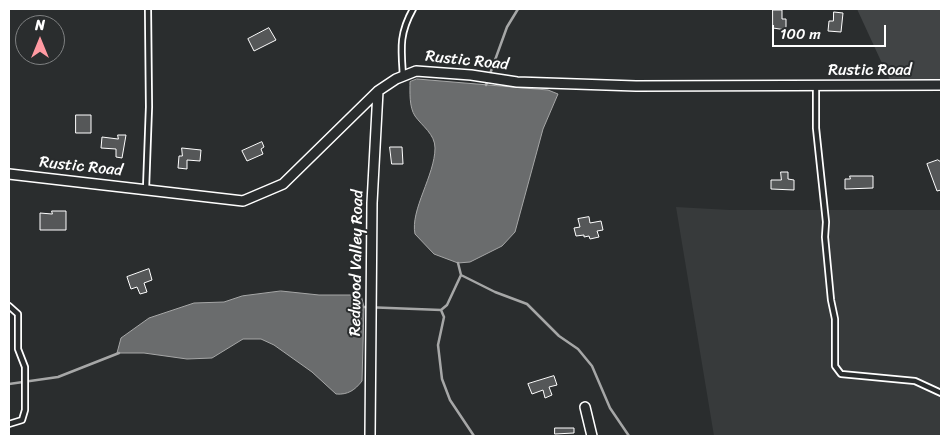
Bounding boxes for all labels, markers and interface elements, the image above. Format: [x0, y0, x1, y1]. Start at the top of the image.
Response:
text: N [35, 13, 45, 38]
north arrow [15, 15, 65, 65]
scale bar [775, 15, 889, 47]
text: 100 m [780, 21, 821, 47]
street label: Rustic Road [424, 47, 510, 75]
street label: Rustic Road [828, 61, 912, 81]
street label: Rustic Road [38, 153, 124, 181]
street label: Redwood Valley Road [346, 190, 368, 336]

